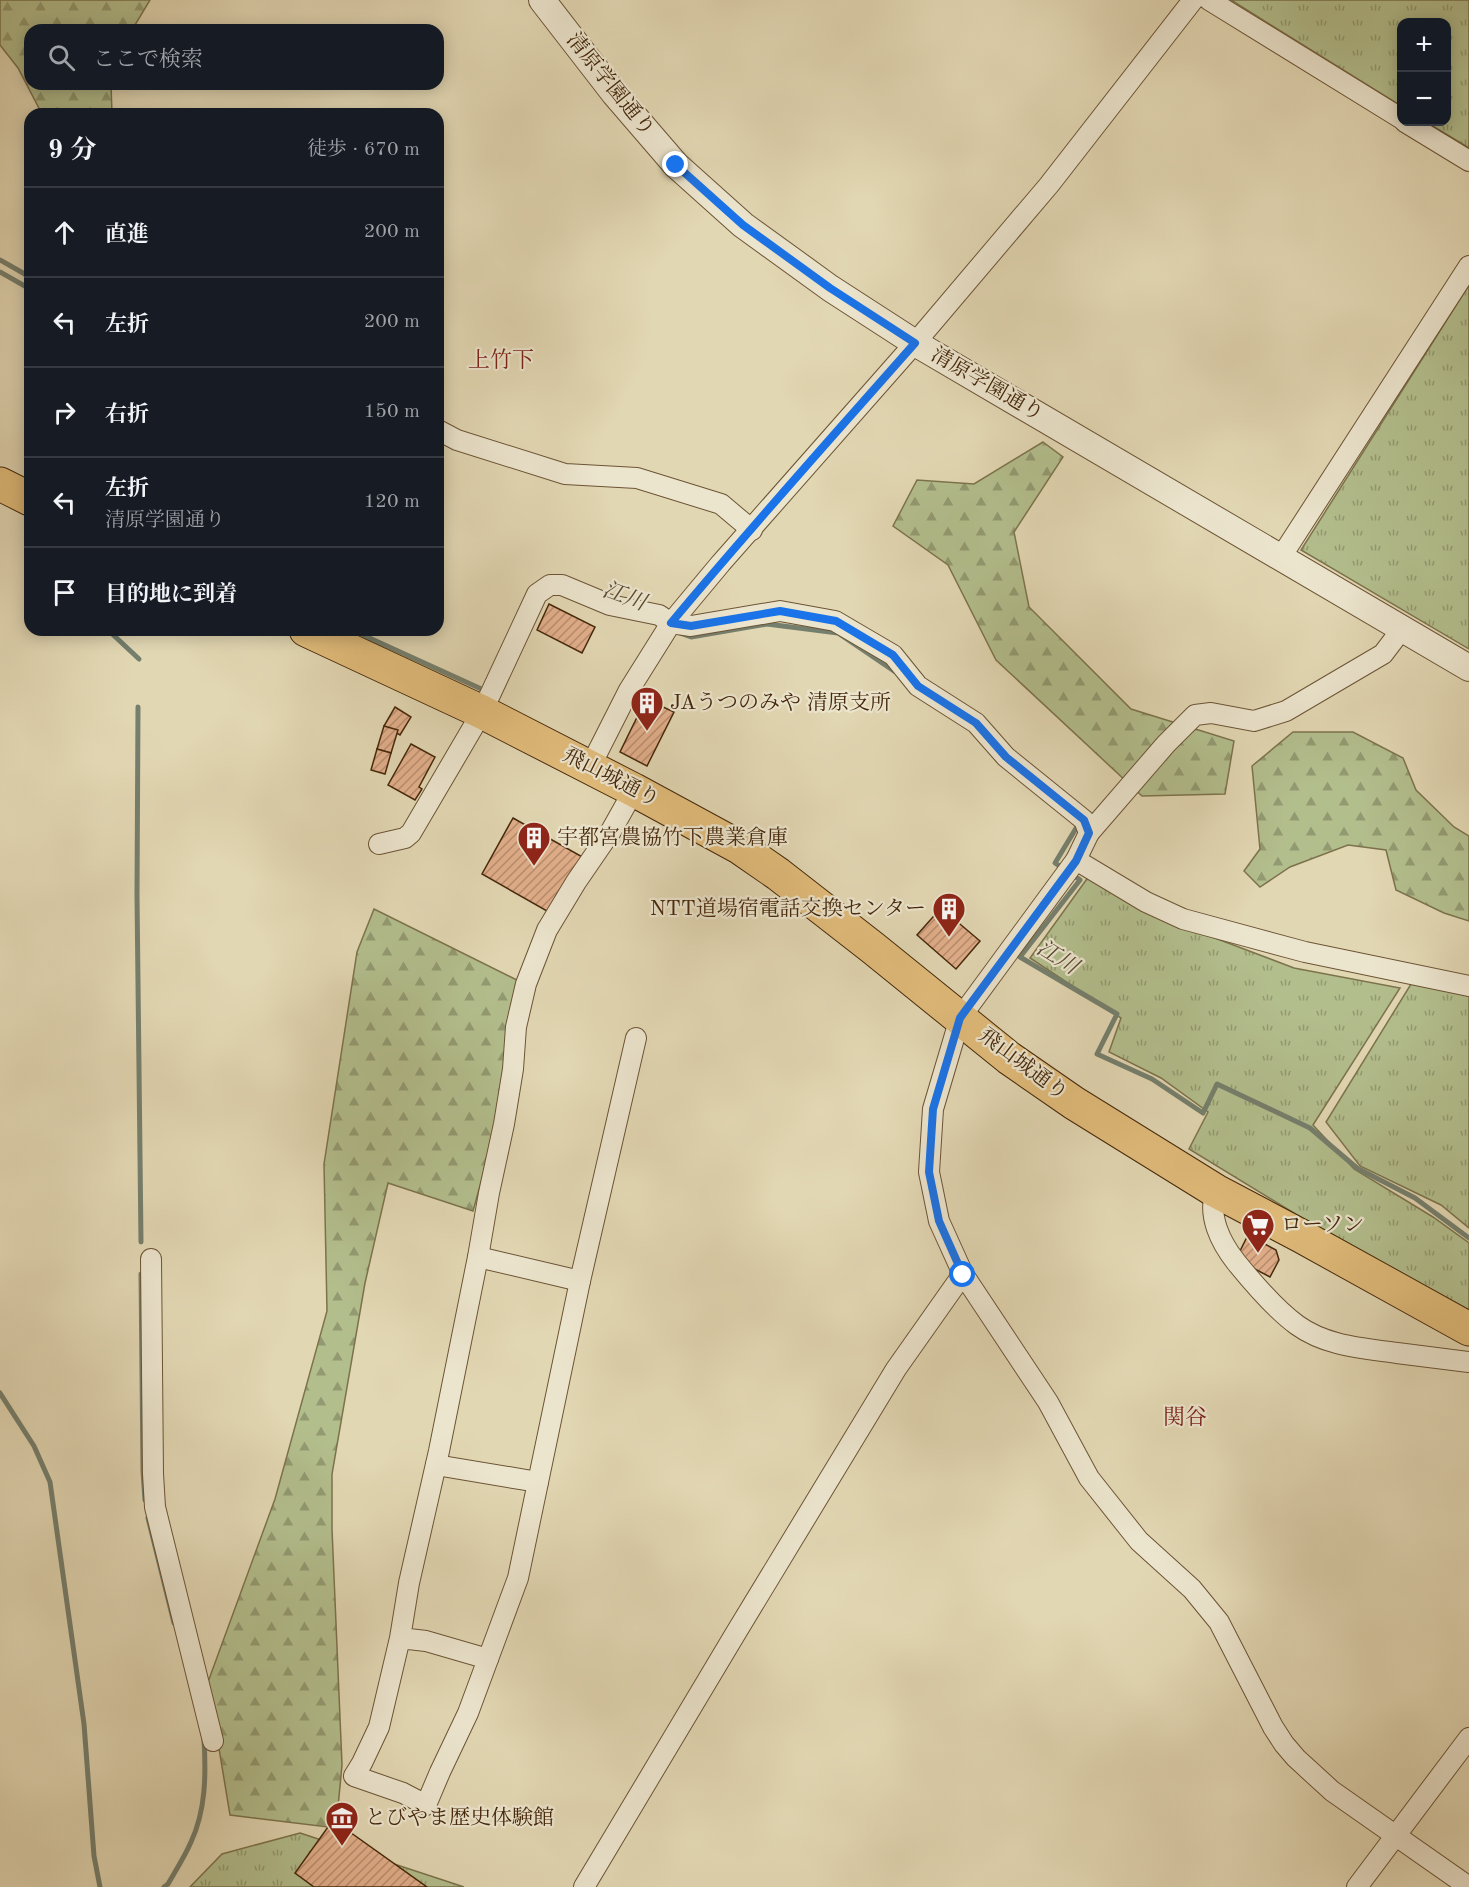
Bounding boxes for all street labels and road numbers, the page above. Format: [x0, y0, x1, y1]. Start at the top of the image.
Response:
street label: 清原学園通り [562, 28, 659, 141]
street label: 清原学園通り [927, 343, 1048, 426]
street label: 飛山城通り [559, 743, 663, 811]
street label: 飛山城通り [975, 1023, 1072, 1105]

